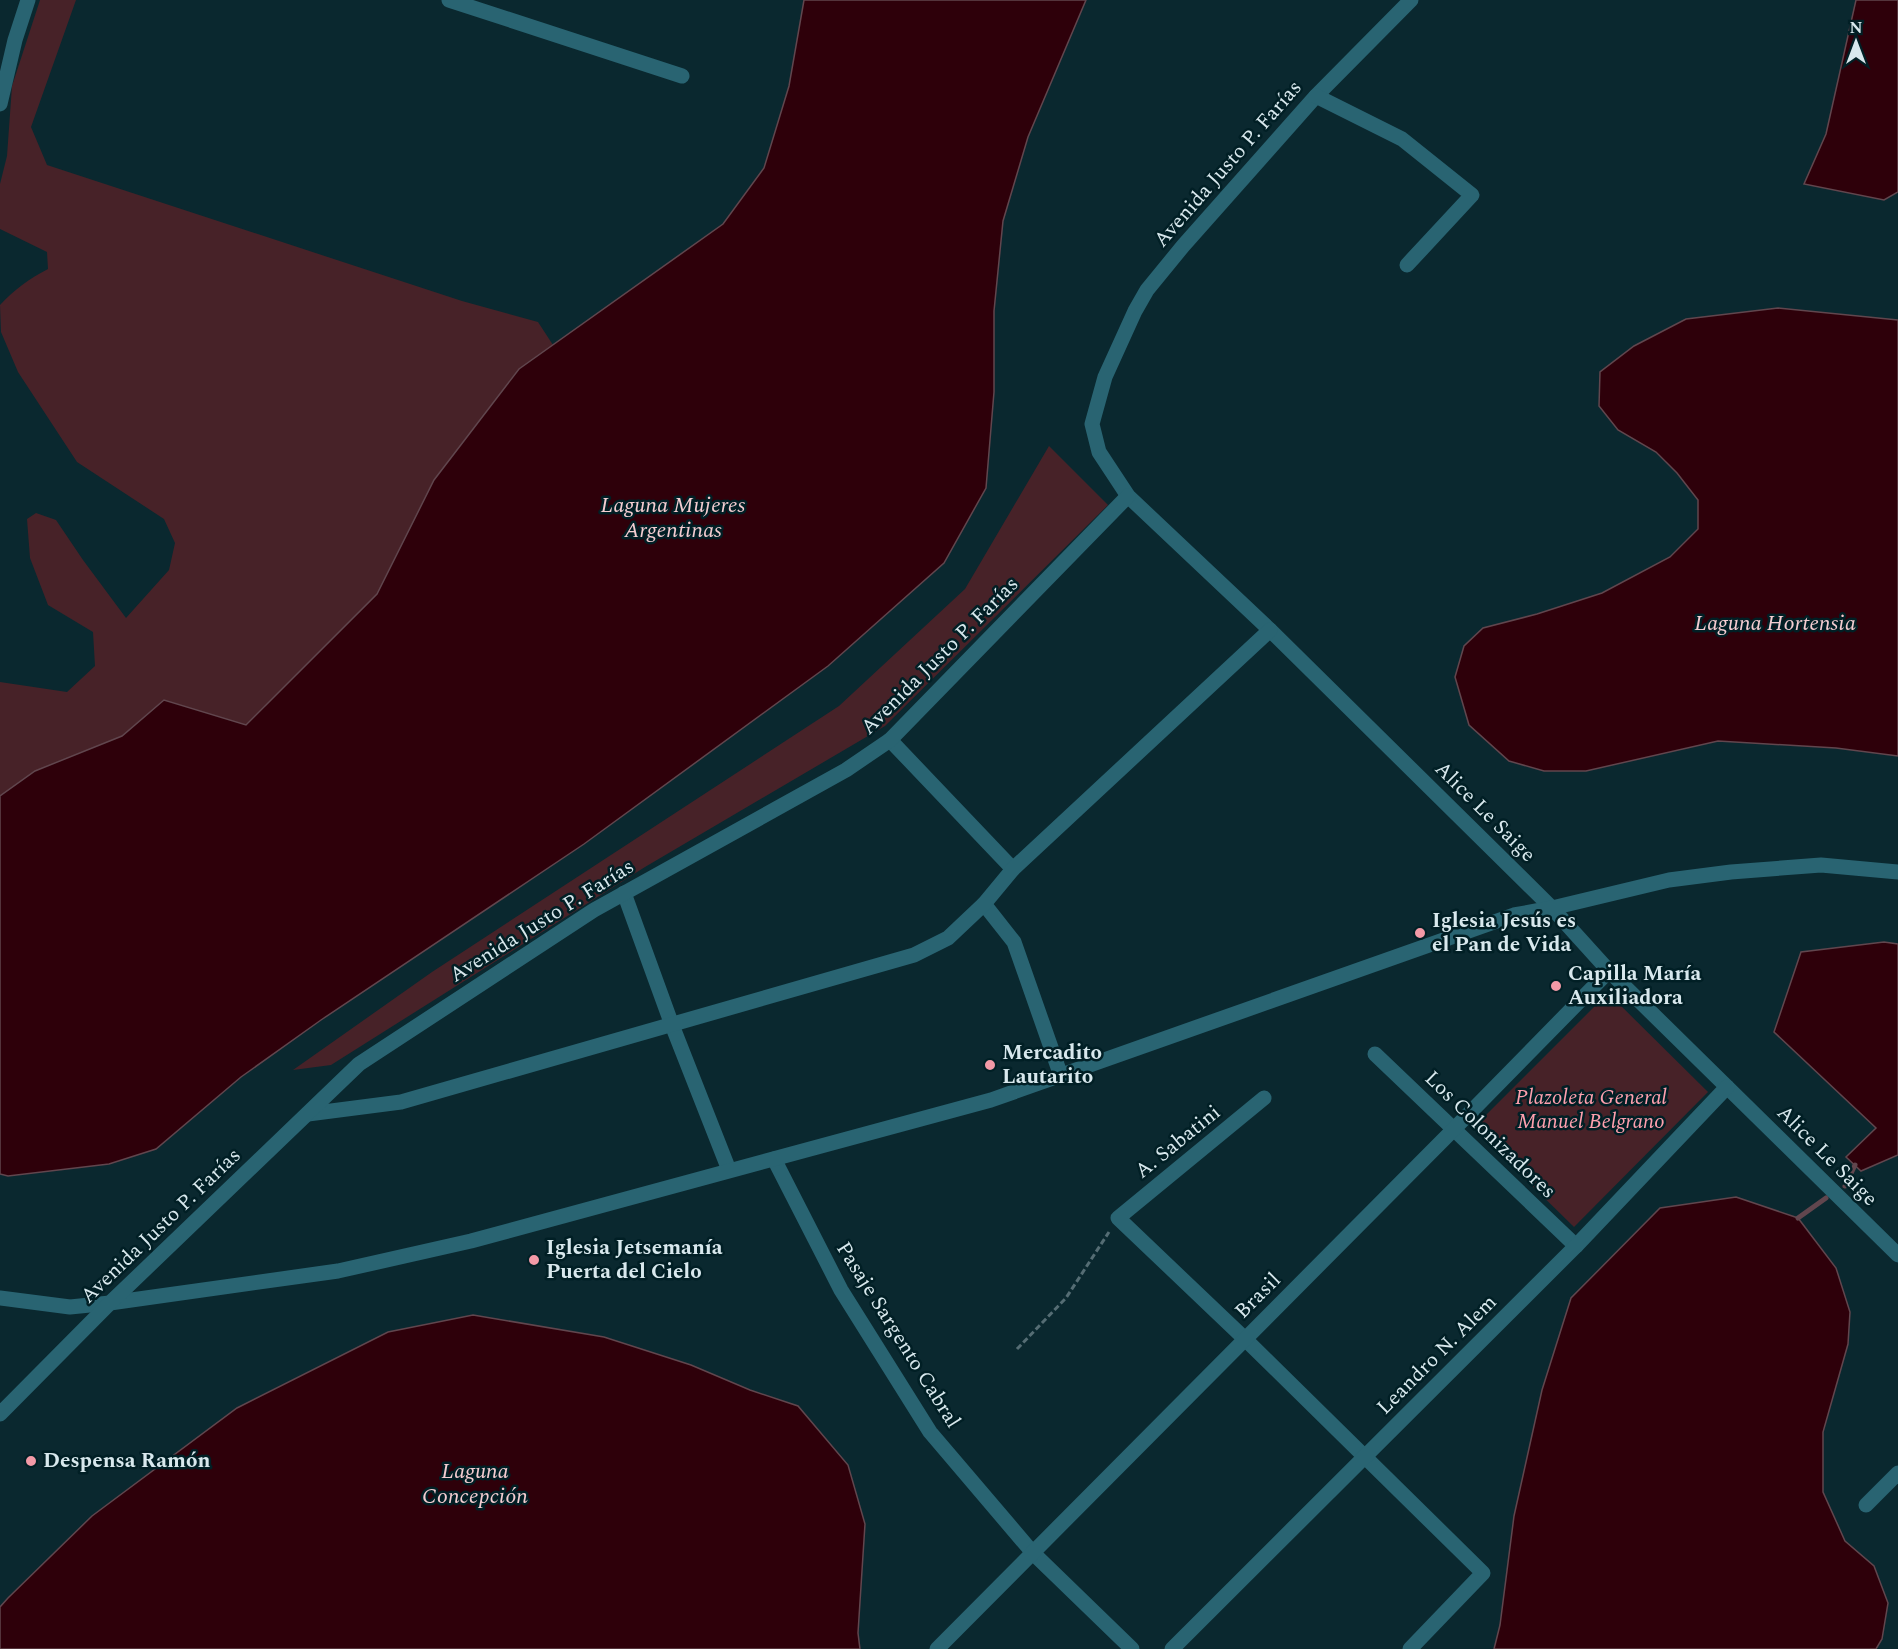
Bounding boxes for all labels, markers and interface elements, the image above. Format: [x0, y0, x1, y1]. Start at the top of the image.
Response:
north arrow [1826, 12, 1886, 72]
text: N [1849, 16, 1863, 40]
street label: Avenida Justo P. Farías [1146, 73, 1310, 255]
water label: Laguna Mujeres Argentinas [601, 489, 746, 547]
street label: Avenida Justo P. Farías [853, 569, 1027, 743]
water label: Laguna Hortensia [1694, 607, 1856, 640]
street label: Alice Le Saige [1427, 754, 1543, 870]
street label: Avenida Justo P. Farías [443, 851, 641, 991]
place label: Iglesia Jesús es el Pan de Vida [1432, 905, 1576, 961]
marker: Iglesia Jesús es el Pan de Vida [1413, 926, 1427, 940]
place label: Capilla María Auxiliadora [1568, 958, 1701, 1014]
marker: Capilla María Auxiliadora [1549, 979, 1563, 993]
place label: Mercadito Lautarito [1002, 1037, 1102, 1093]
marker: Mercadito Lautarito [983, 1058, 997, 1072]
street label: Los Colonizadores [1417, 1063, 1563, 1207]
park label: Plazoleta General Manuel Belgrano [1515, 1082, 1668, 1138]
street label: A. Sabatini [1128, 1097, 1228, 1187]
street label: Alice Le Saige [1769, 1098, 1885, 1214]
street label: Avenida Justo P. Farías [73, 1141, 249, 1311]
place label: Iglesia Jetsemanía Puerta del Cielo [546, 1232, 723, 1288]
street label: Pasaje Sargento Cabral [828, 1236, 968, 1434]
marker: Iglesia Jetsemanía Puerta del Cielo [527, 1253, 541, 1267]
street label: Brasil [1227, 1265, 1289, 1327]
street label: Leandro N. Alem [1369, 1287, 1505, 1423]
place label: Despensa Ramón [43, 1445, 210, 1477]
marker: Despensa Ramón [24, 1454, 38, 1468]
water label: Laguna Concepción [422, 1455, 528, 1513]

